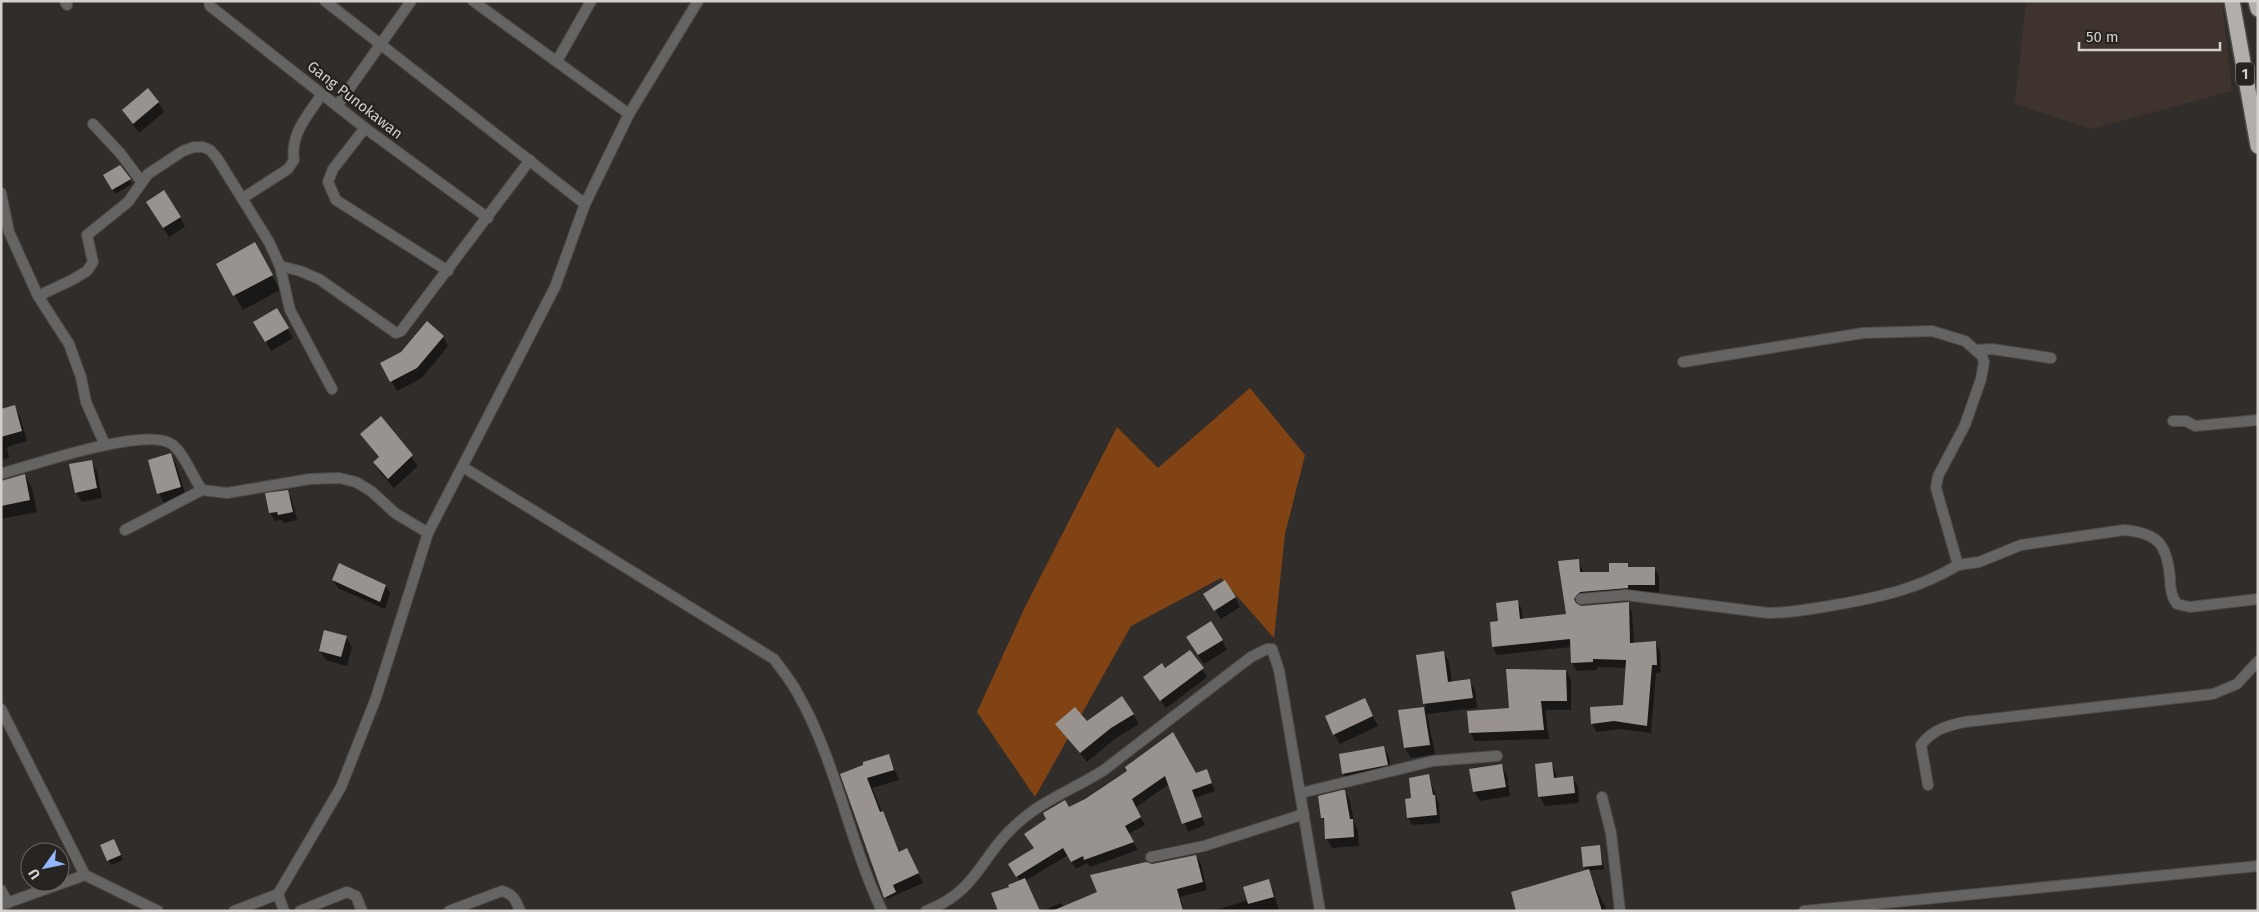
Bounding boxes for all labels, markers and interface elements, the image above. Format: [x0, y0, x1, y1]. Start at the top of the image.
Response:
scale bar [2079, 20, 2220, 52]
text: 50 m [2086, 28, 2119, 46]
street label: Gang Punokawan [304, 57, 406, 143]
road number: 1 [2236, 62, 2254, 86]
north arrow [20, 842, 70, 892]
text: U [25, 865, 44, 882]

